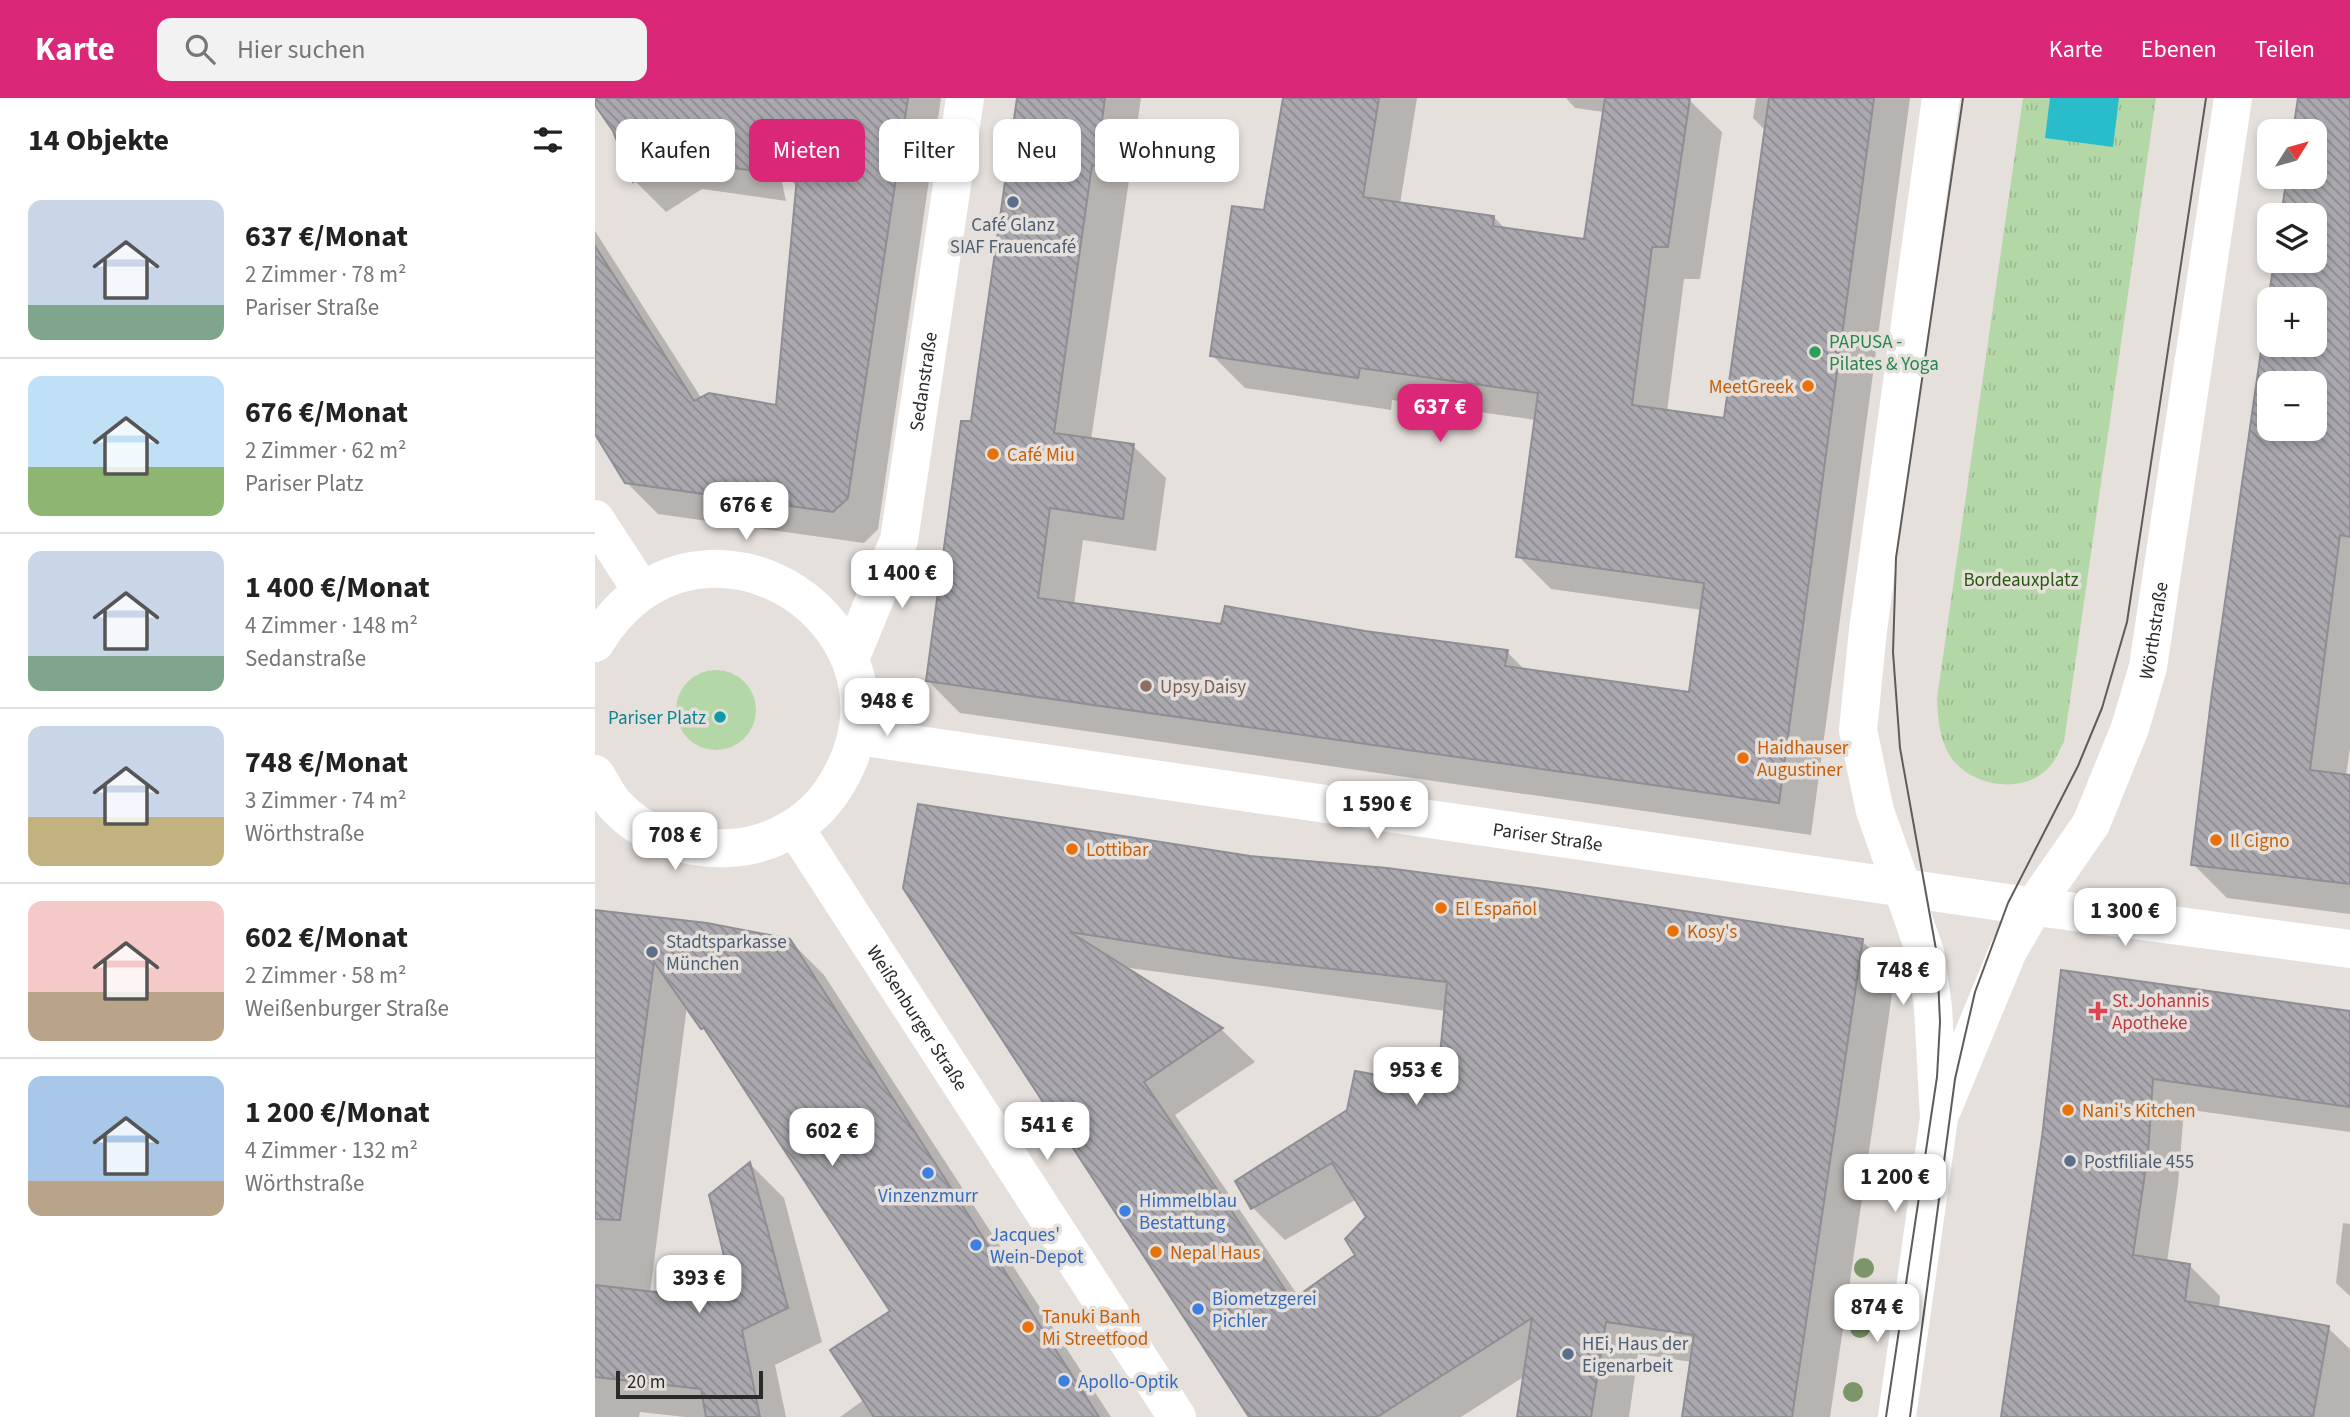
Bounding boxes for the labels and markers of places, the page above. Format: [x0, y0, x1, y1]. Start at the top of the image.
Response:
marker: Café Glanz SIAF Frauencafé [1005, 194, 1021, 210]
place label: Café Glanz SIAF Frauencafé [950, 212, 1076, 261]
place label: PAPUSA - Pilates & Yoga [1829, 329, 1939, 378]
marker: PAPUSA - Pilates & Yoga [1807, 344, 1823, 360]
place label: MeetGreek [1709, 374, 1795, 401]
marker: MeetGreek [1800, 378, 1816, 394]
pin: 637 € [1391, 384, 1489, 444]
place label: Café Miu [1007, 442, 1075, 469]
marker: Café Miu [985, 446, 1001, 462]
pin: 676 € [697, 482, 795, 542]
pin: 1 400 € [837, 550, 967, 610]
place label: Upsy Daisy [1160, 674, 1246, 701]
pin: 948 € [838, 678, 936, 738]
marker: Upsy Daisy [1138, 678, 1154, 694]
place label: Pariser Platz [608, 705, 706, 732]
marker: Pariser Platz [712, 709, 728, 725]
place label: Haidhauser Augustiner [1757, 735, 1849, 784]
marker: Haidhauser Augustiner [1735, 750, 1751, 766]
pin: 1 590 € [1312, 782, 1442, 841]
pin: 708 € [626, 812, 724, 872]
place label: Il Cigno [2230, 828, 2289, 855]
marker: Il Cigno [2208, 832, 2224, 848]
place label: Lottibar [1086, 837, 1149, 864]
marker: Lottibar [1064, 841, 1080, 857]
pin: 1 300 € [2060, 888, 2190, 948]
place label: El Español [1455, 896, 1537, 923]
marker: El Español [1433, 900, 1449, 916]
place label: Kosy's [1687, 919, 1737, 946]
marker: Kosy's [1665, 923, 1681, 939]
place label: Stadtsparkasse München [666, 929, 787, 978]
marker: Stadtsparkasse München [644, 944, 660, 960]
pin: 748 € [1854, 948, 1952, 1007]
place label: St. Johannis Apotheke [2112, 988, 2210, 1037]
marker: St. Johannis Apotheke [2090, 1003, 2106, 1019]
pin: 953 € [1367, 1048, 1465, 1107]
place label: Nani's Kitchen [2082, 1098, 2196, 1125]
pin: 541 € [998, 1102, 1096, 1162]
marker: Nani's Kitchen [2060, 1102, 2076, 1118]
pin: 602 € [783, 1108, 881, 1168]
place label: Postfiliale 455 [2084, 1149, 2194, 1176]
marker: Postfiliale 455 [2062, 1153, 2078, 1169]
pin: 1 200 € [1830, 1154, 1960, 1214]
marker: Vinzenzmurr [920, 1165, 936, 1181]
place label: Vinzenzmurr [878, 1183, 978, 1210]
place label: Himmelblau Bestattung [1139, 1188, 1237, 1237]
marker: Himmelblau Bestattung [1117, 1203, 1133, 1219]
place label: Jacques' Wein-Depot [990, 1222, 1084, 1271]
marker: Jacques' Wein-Depot [968, 1237, 984, 1253]
place label: Nepal Haus [1170, 1240, 1261, 1267]
marker: Nepal Haus [1148, 1244, 1164, 1260]
pin: 393 € [650, 1256, 748, 1315]
pin: 874 € [1828, 1284, 1926, 1344]
place label: Biometzgerei Pichler [1212, 1286, 1317, 1335]
marker: Biometzgerei Pichler [1190, 1301, 1206, 1317]
place label: Tanuki Banh Mi Streetfood [1042, 1304, 1148, 1353]
marker: Tanuki Banh Mi Streetfood [1020, 1319, 1036, 1335]
place label: HEi, Haus der Eigenarbeit [1582, 1331, 1689, 1380]
marker: HEi, Haus der Eigenarbeit [1560, 1346, 1576, 1362]
place label: Apollo-Optik [1078, 1369, 1179, 1396]
marker: Apollo-Optik [1056, 1373, 1072, 1389]

